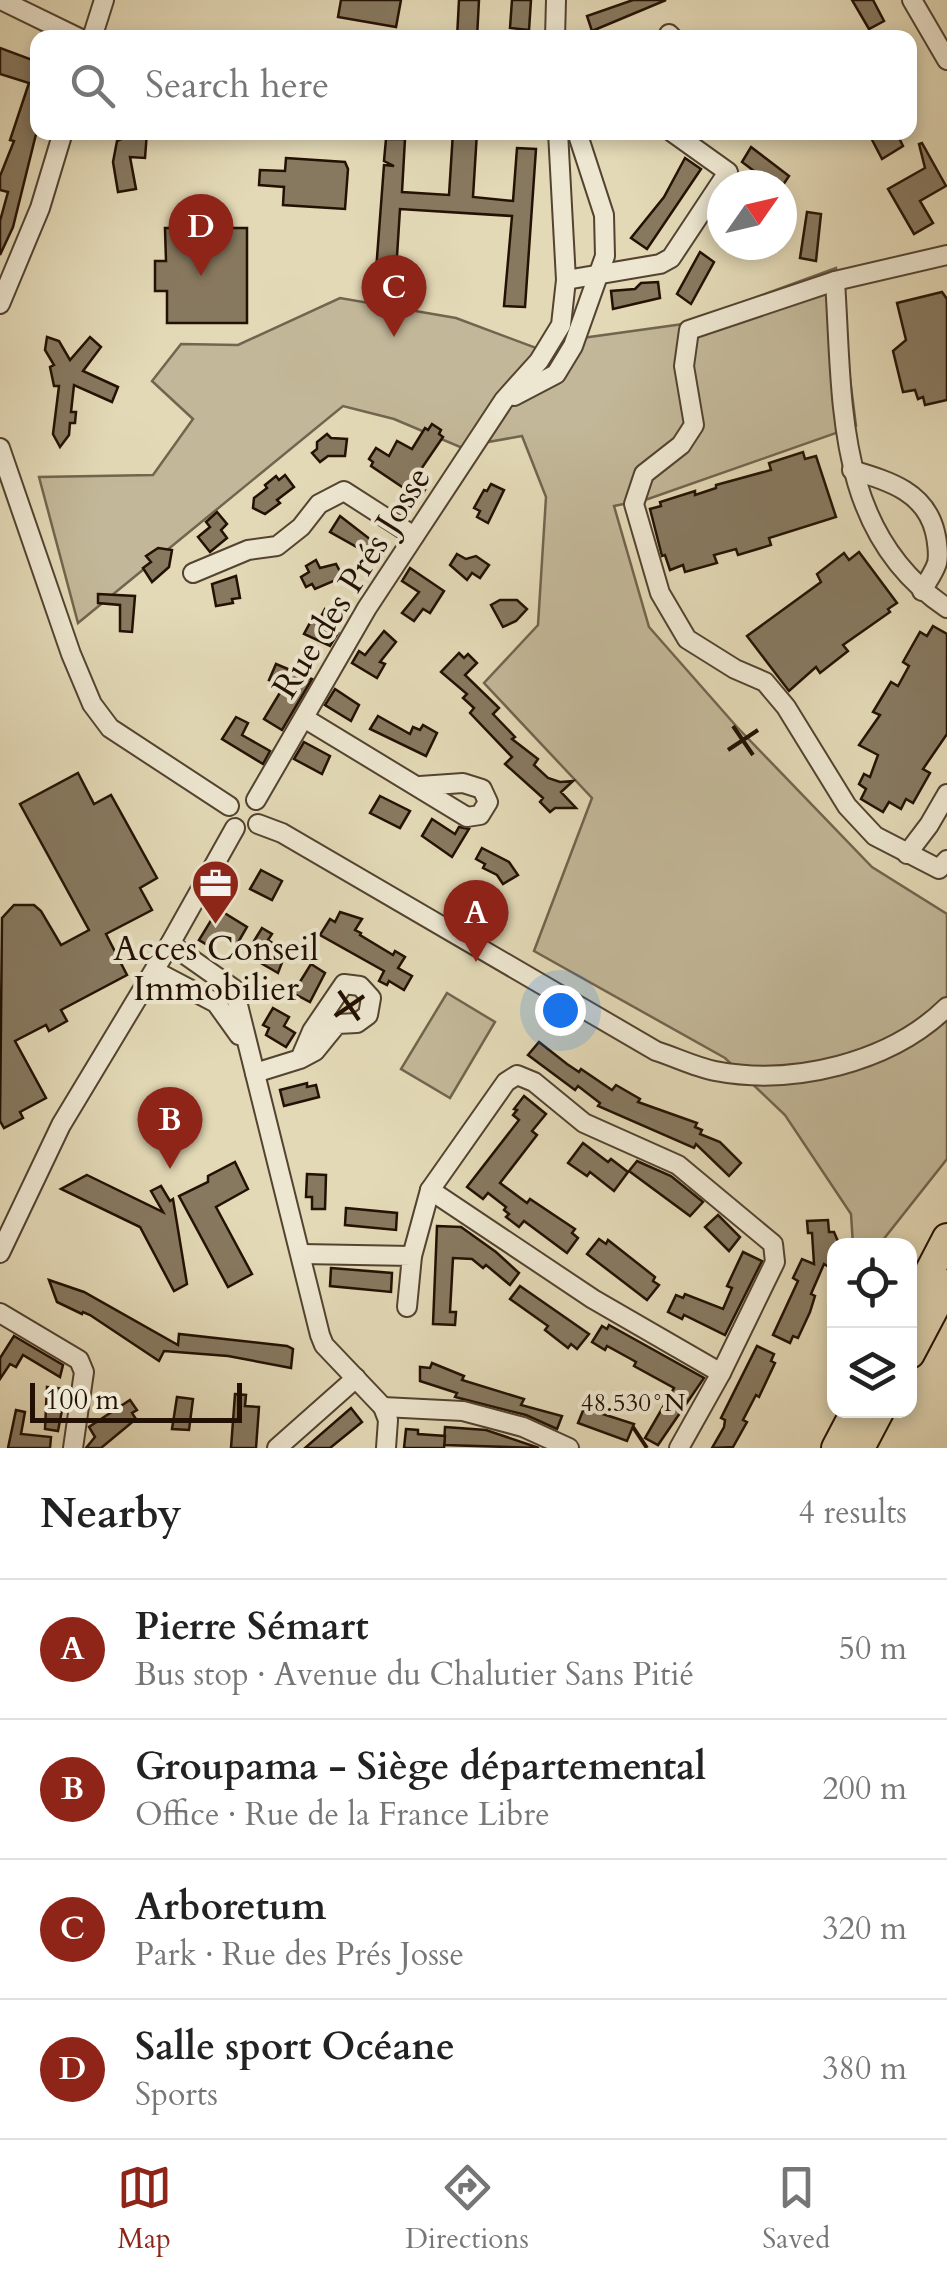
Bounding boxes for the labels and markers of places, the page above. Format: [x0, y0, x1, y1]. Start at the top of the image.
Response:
pin: D [168, 194, 234, 276]
pin: C [362, 255, 426, 337]
office icon: Acces Conseil Immobilier [190, 858, 242, 926]
pin: A [444, 880, 508, 962]
place label: Acces Conseil Immobilier [113, 925, 319, 1013]
pin: B [138, 1086, 202, 1169]

